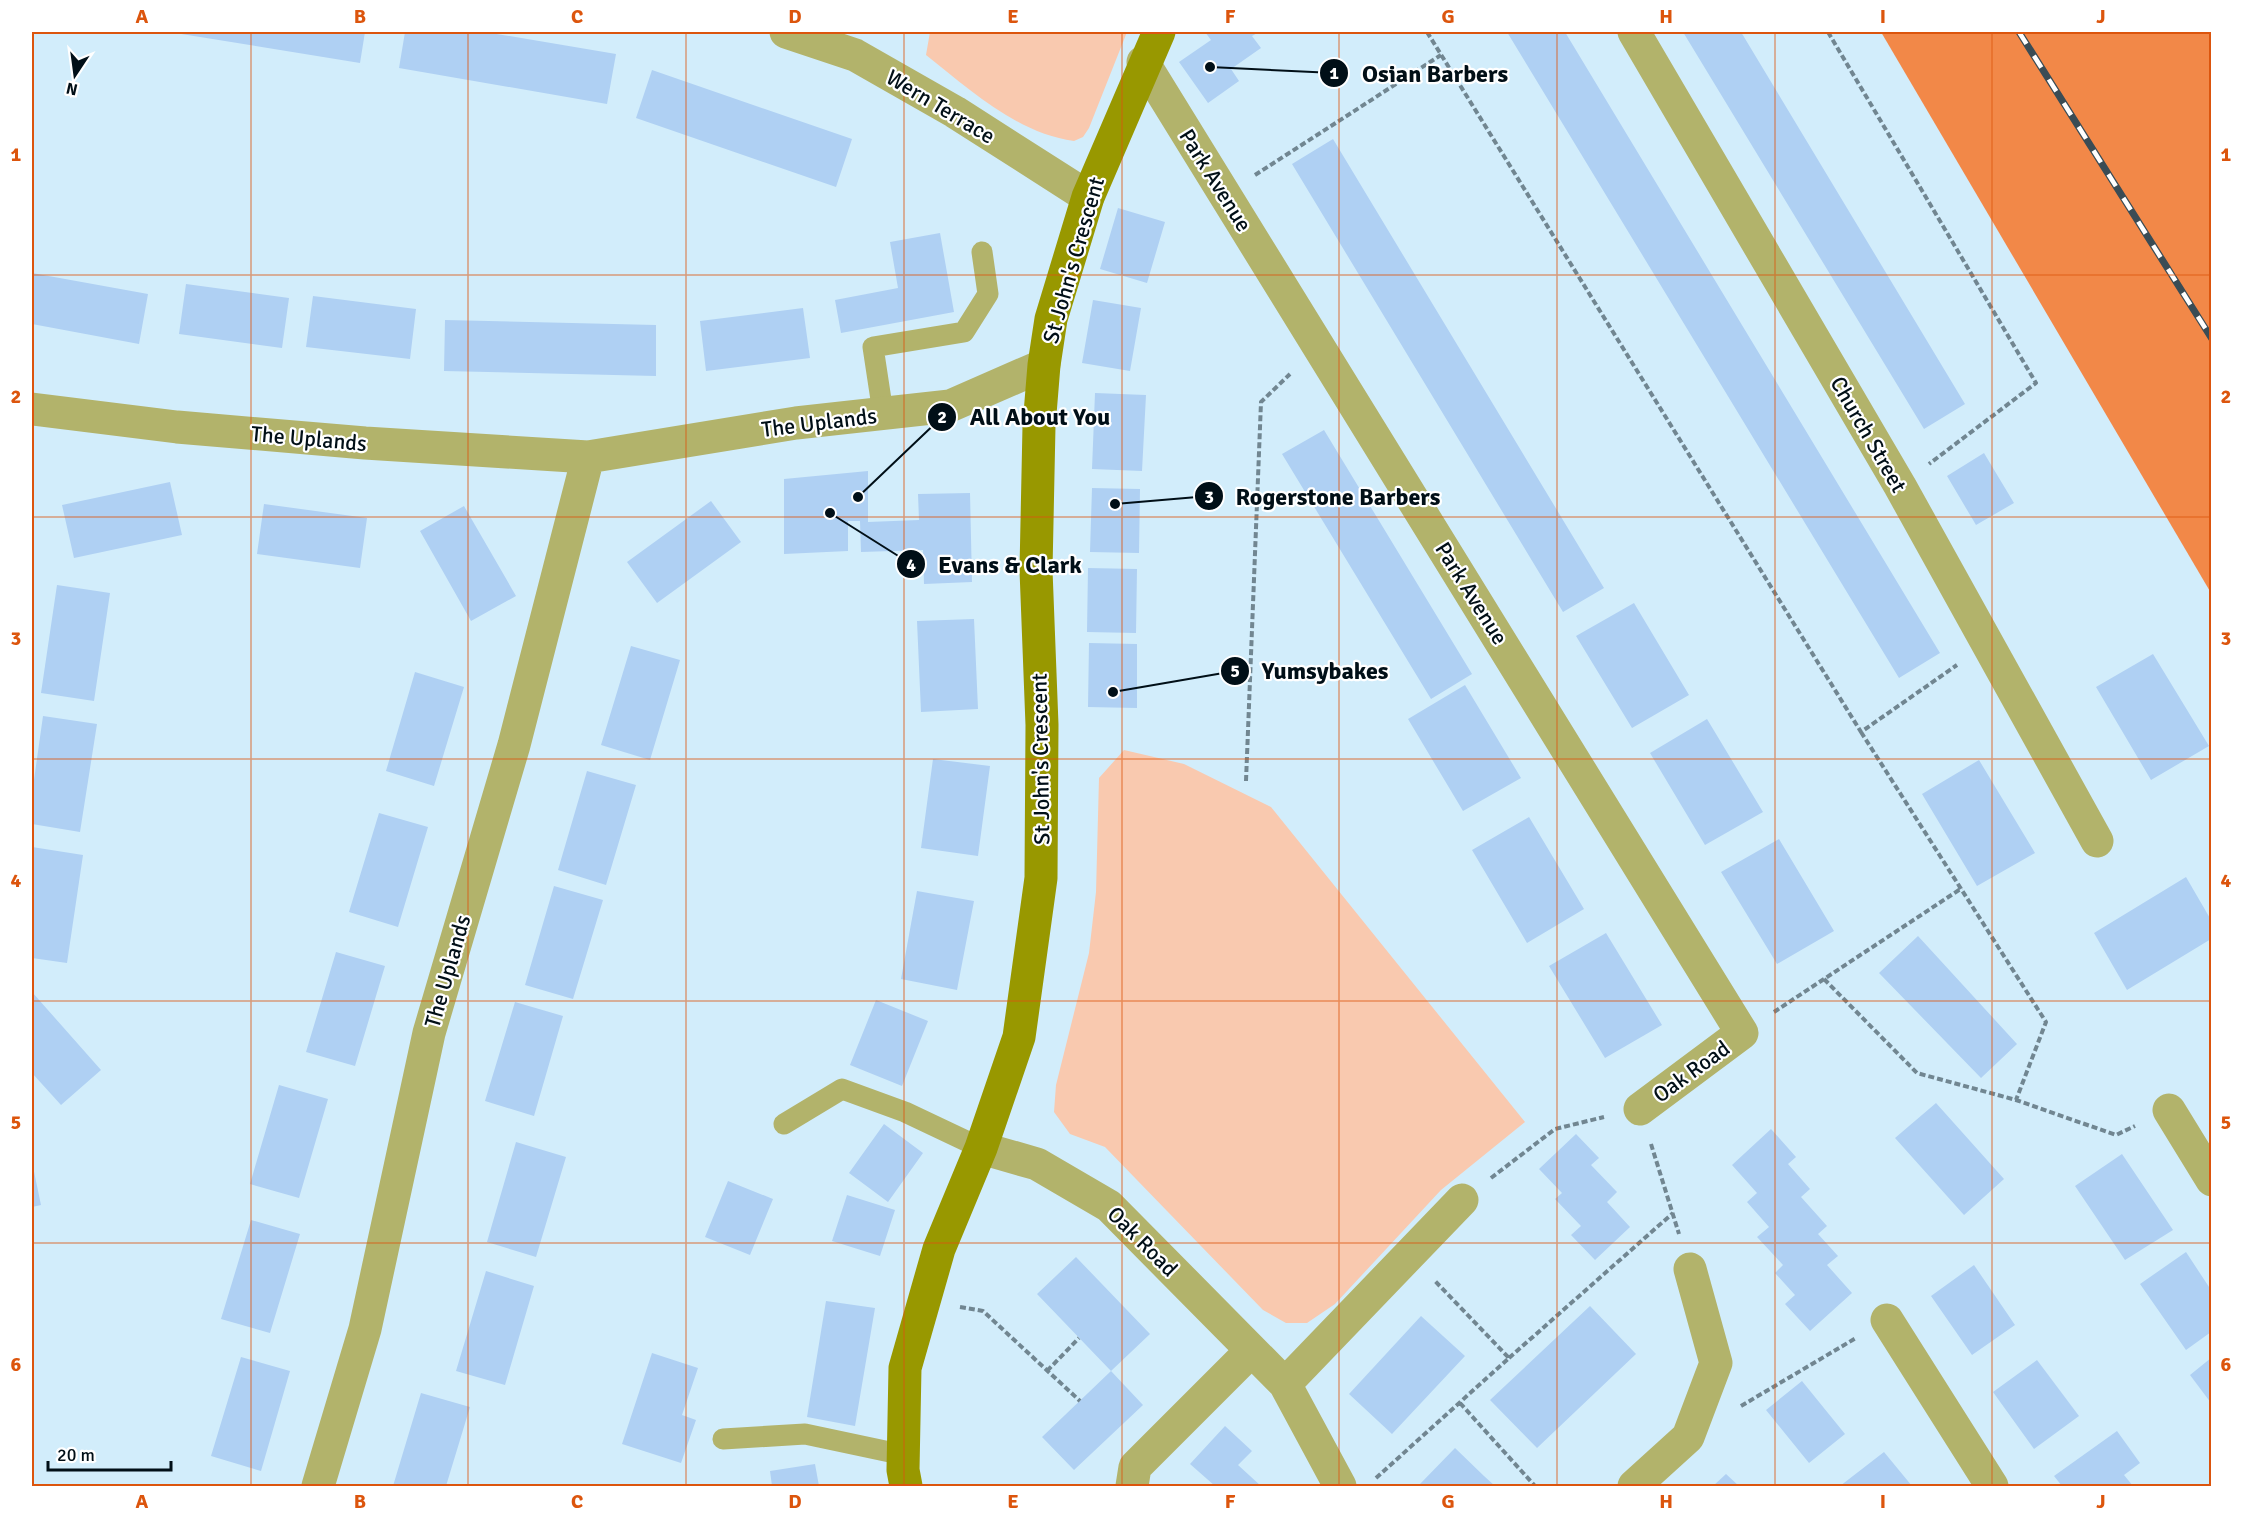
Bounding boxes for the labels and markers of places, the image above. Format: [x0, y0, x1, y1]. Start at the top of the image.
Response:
callout: Osian Barbers [1319, 52, 1520, 94]
callout: All About You [927, 396, 1122, 438]
callout: Rogerstone Barbers [1194, 475, 1453, 517]
callout: Evans & Clark [896, 543, 1094, 585]
callout: Yumsybakes [1220, 650, 1401, 692]

